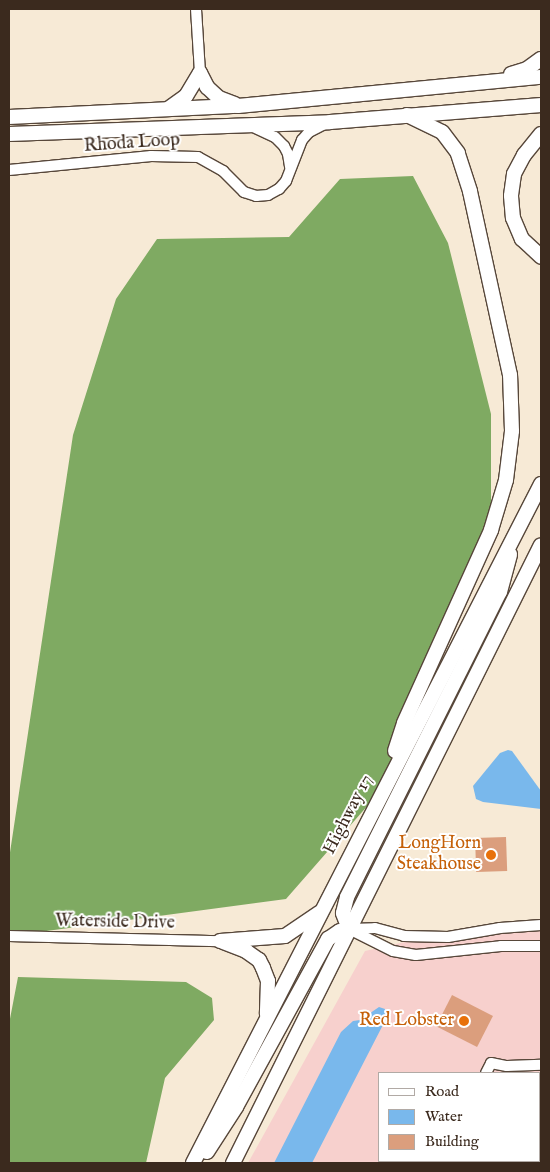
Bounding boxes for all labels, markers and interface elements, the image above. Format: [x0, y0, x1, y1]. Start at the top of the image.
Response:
street label: Rhoda Loop [83, 130, 181, 158]
street label: Highway 17 [320, 771, 378, 859]
place label: LongHorn Steakhouse [397, 834, 481, 876]
marker: LongHorn Steakhouse [485, 849, 497, 861]
street label: Waterside Drive [55, 911, 175, 935]
place label: Red Lobster [359, 1010, 454, 1032]
marker: Red Lobster [458, 1015, 470, 1027]
legend [378, 1072, 540, 1162]
text: Road [425, 1082, 459, 1101]
text: Water [425, 1107, 462, 1126]
text: Building [425, 1132, 479, 1151]

